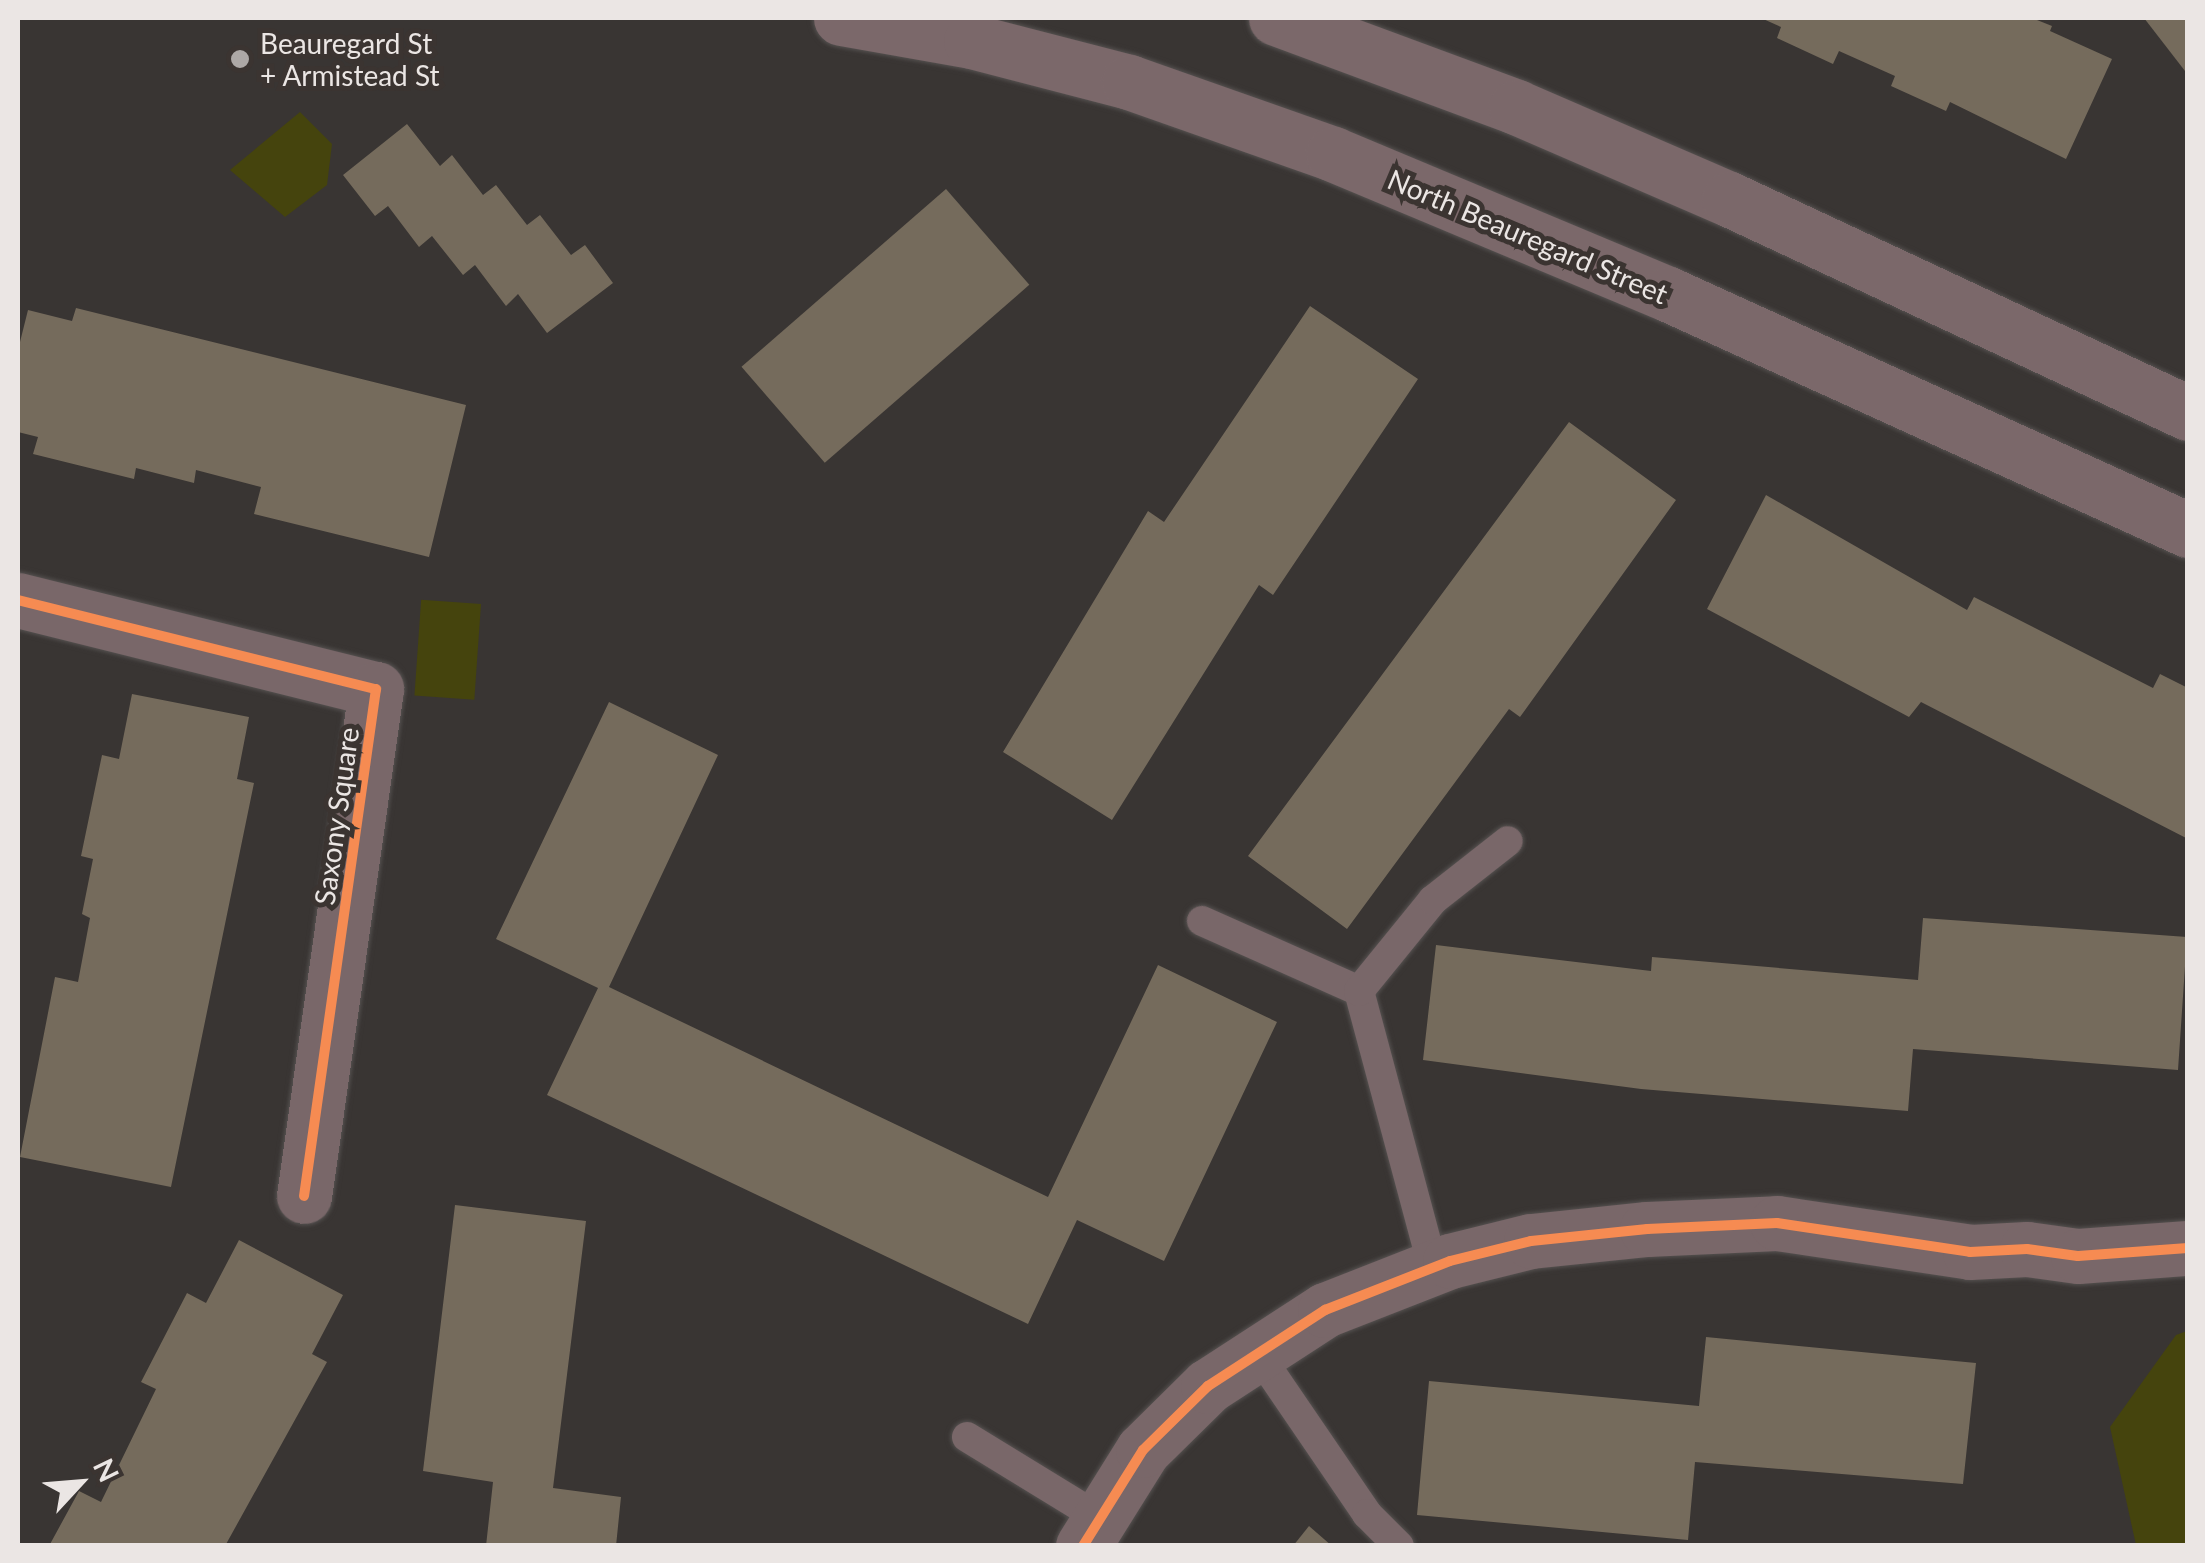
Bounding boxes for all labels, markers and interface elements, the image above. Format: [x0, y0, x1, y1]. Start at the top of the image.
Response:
place label: Beauregard St + Armistead St [260, 26, 440, 92]
marker: Beauregard St + Armistead St [229, 48, 251, 70]
street label: North Beauregard Street [1383, 162, 1673, 310]
street label: Saxony Square [307, 725, 365, 907]
north arrow [30, 1433, 130, 1533]
text: N [87, 1453, 127, 1487]

